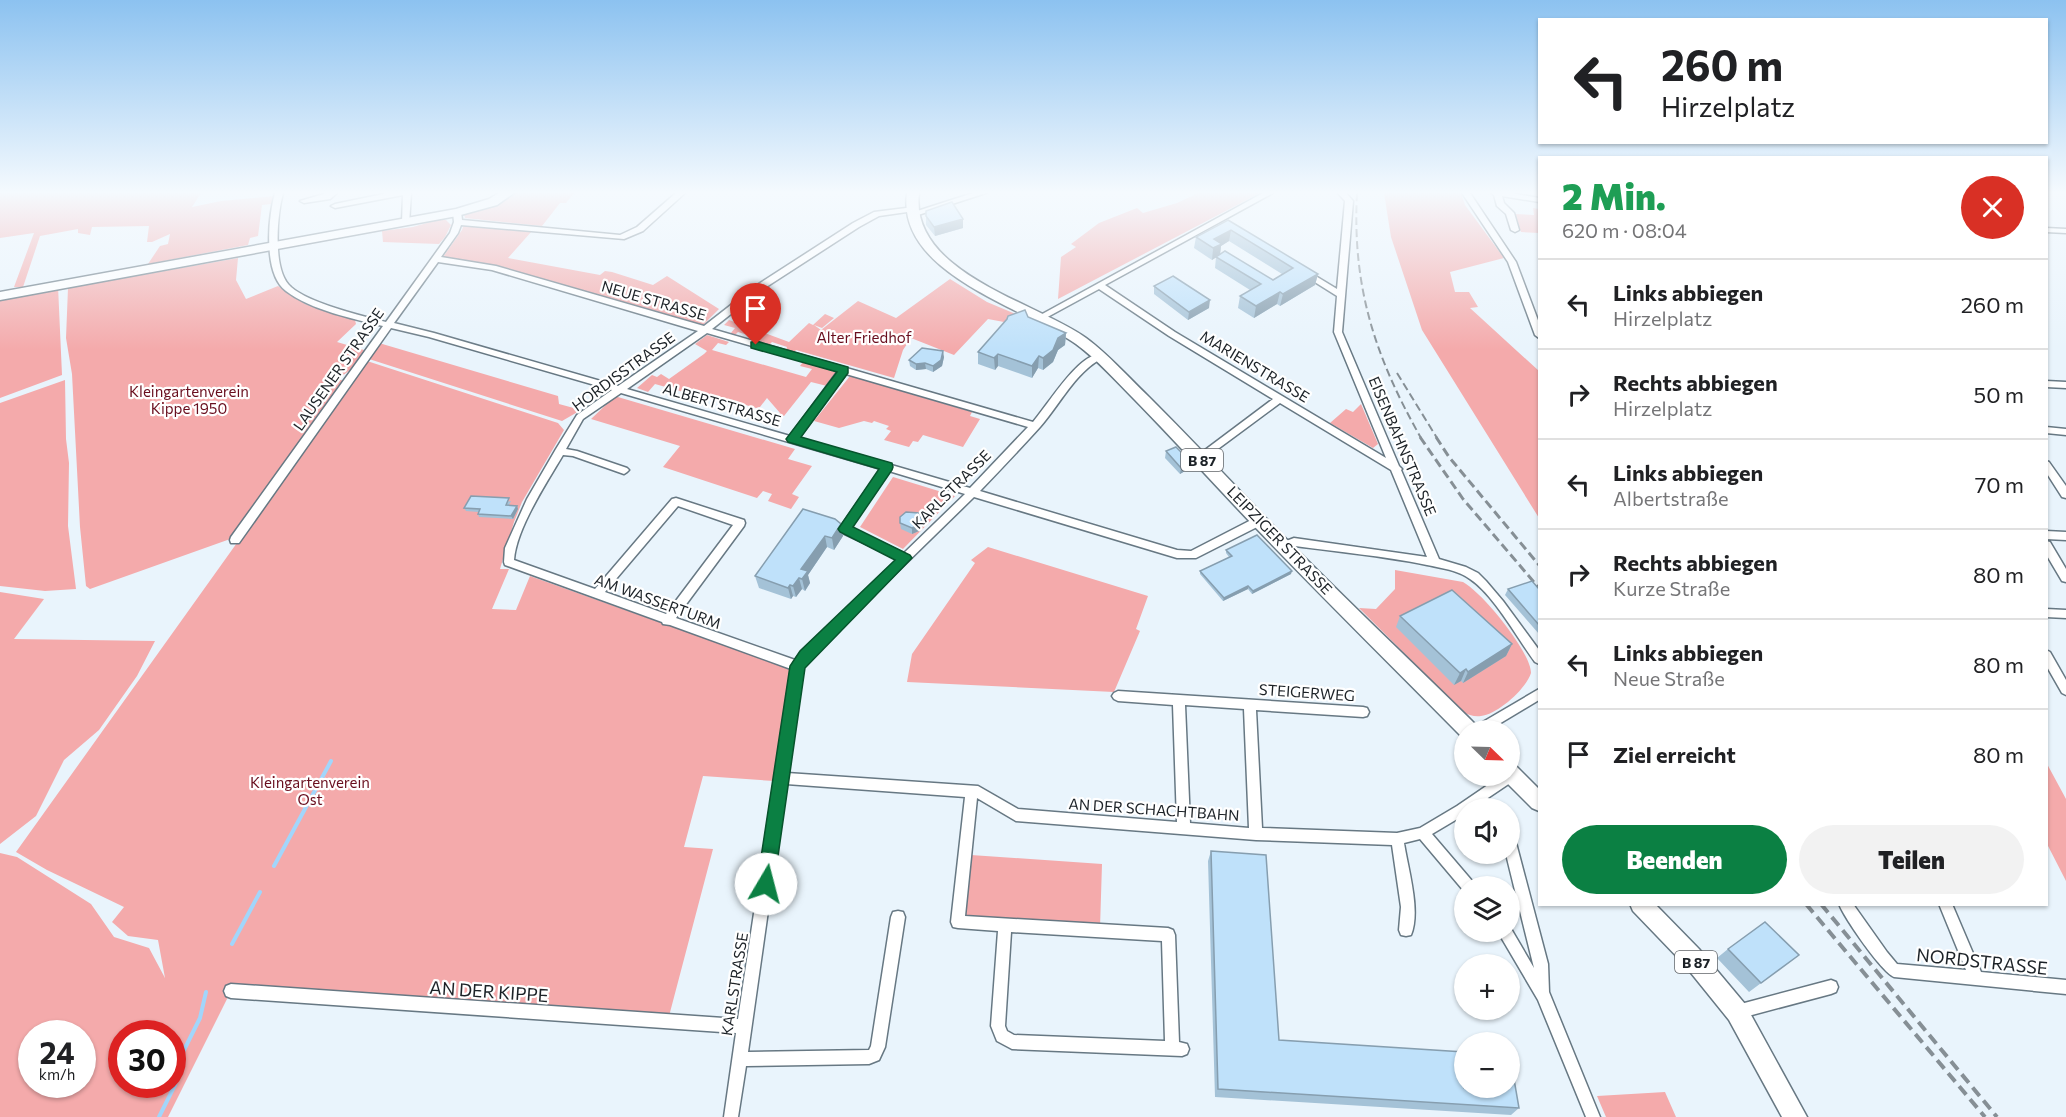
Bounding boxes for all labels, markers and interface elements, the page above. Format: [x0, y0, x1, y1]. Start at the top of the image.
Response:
text: 260 m [1661, 38, 1783, 90]
icon: left [1562, 42, 1640, 120]
text: Hirzelplatz [1661, 90, 1795, 123]
text: 2 Min. [1562, 173, 1666, 217]
button: close [1961, 176, 2024, 239]
text: 620 m · 08:04 [1562, 218, 1687, 242]
street label: NEUE STRASSE [600, 276, 709, 324]
text: Links abbiegen [1613, 279, 1763, 306]
pin [730, 283, 781, 345]
icon: left [1562, 288, 1595, 321]
text: 260 m [1961, 291, 2024, 318]
icon: arrive [739, 292, 772, 325]
street label: LAUSENER STRASSE [289, 304, 387, 434]
text: Hirzelplatz [1613, 306, 1712, 330]
street label: MARIENSTRASSE [1197, 326, 1313, 406]
street label: HORDISSTRASSE [568, 328, 678, 414]
park label: Alter Friedhof [816, 328, 912, 346]
text: Rechts abbiegen [1613, 369, 1778, 396]
street label: EISENBAHNSTRASSE [1365, 374, 1441, 519]
icon: right [1562, 378, 1595, 411]
street label: ALBERTSTRASSE [661, 379, 783, 429]
text: 50 m [1974, 381, 2024, 408]
park label: Kleingartenverein Kippe 1950 [129, 382, 249, 417]
text: Hirzelplatz [1613, 396, 1712, 420]
street label: KARLSTRASSE [908, 446, 994, 532]
road number: B 87 [1181, 449, 1223, 471]
text: Links abbiegen [1613, 459, 1763, 486]
icon: left [1562, 468, 1595, 501]
text: 70 m [1975, 471, 2024, 498]
street label: LEIPZIGER STRASSE [1224, 482, 1336, 598]
text: Albertstraße [1613, 486, 1729, 510]
text: Rechts abbiegen [1613, 549, 1778, 576]
icon: right [1562, 558, 1595, 591]
text: 80 m [1973, 561, 2024, 588]
street label: AM WASSERTURM [592, 570, 724, 632]
text: Kurze Straße [1613, 576, 1730, 600]
text: Links abbiegen [1613, 639, 1763, 666]
icon: left [1562, 648, 1595, 681]
text: 80 m [1973, 651, 2024, 678]
text: Neue Straße [1613, 666, 1725, 690]
street label: STEIGERWEG [1258, 680, 1356, 704]
north arrow [1454, 720, 1520, 786]
map controls [1454, 720, 1520, 1098]
icon: arrive [1562, 738, 1595, 771]
text: Ziel erreicht [1613, 741, 1736, 768]
text: 80 m [1973, 741, 2024, 768]
park label: Kleingartenverein Ost [250, 773, 370, 808]
street label: AN DER SCHACHTBAHN [1068, 794, 1240, 824]
button: sound [1454, 798, 1520, 864]
button: Beenden [1562, 825, 1787, 894]
button: Teilen [1799, 825, 2024, 894]
position arrow [734, 852, 798, 916]
button: layers [1454, 876, 1520, 942]
street label: KARLSTRASSE [717, 931, 751, 1037]
street label: NORDSTRASSE [1915, 943, 2049, 979]
road number: B 87 [1675, 951, 1717, 973]
button: + [1454, 954, 1520, 1020]
street label: AN DER KIPPE [429, 976, 549, 1006]
speed limit sign: 30 [108, 1020, 186, 1098]
button: − [1454, 1032, 1520, 1098]
text: 24 [39, 1033, 75, 1070]
text: km/h [39, 1065, 75, 1083]

